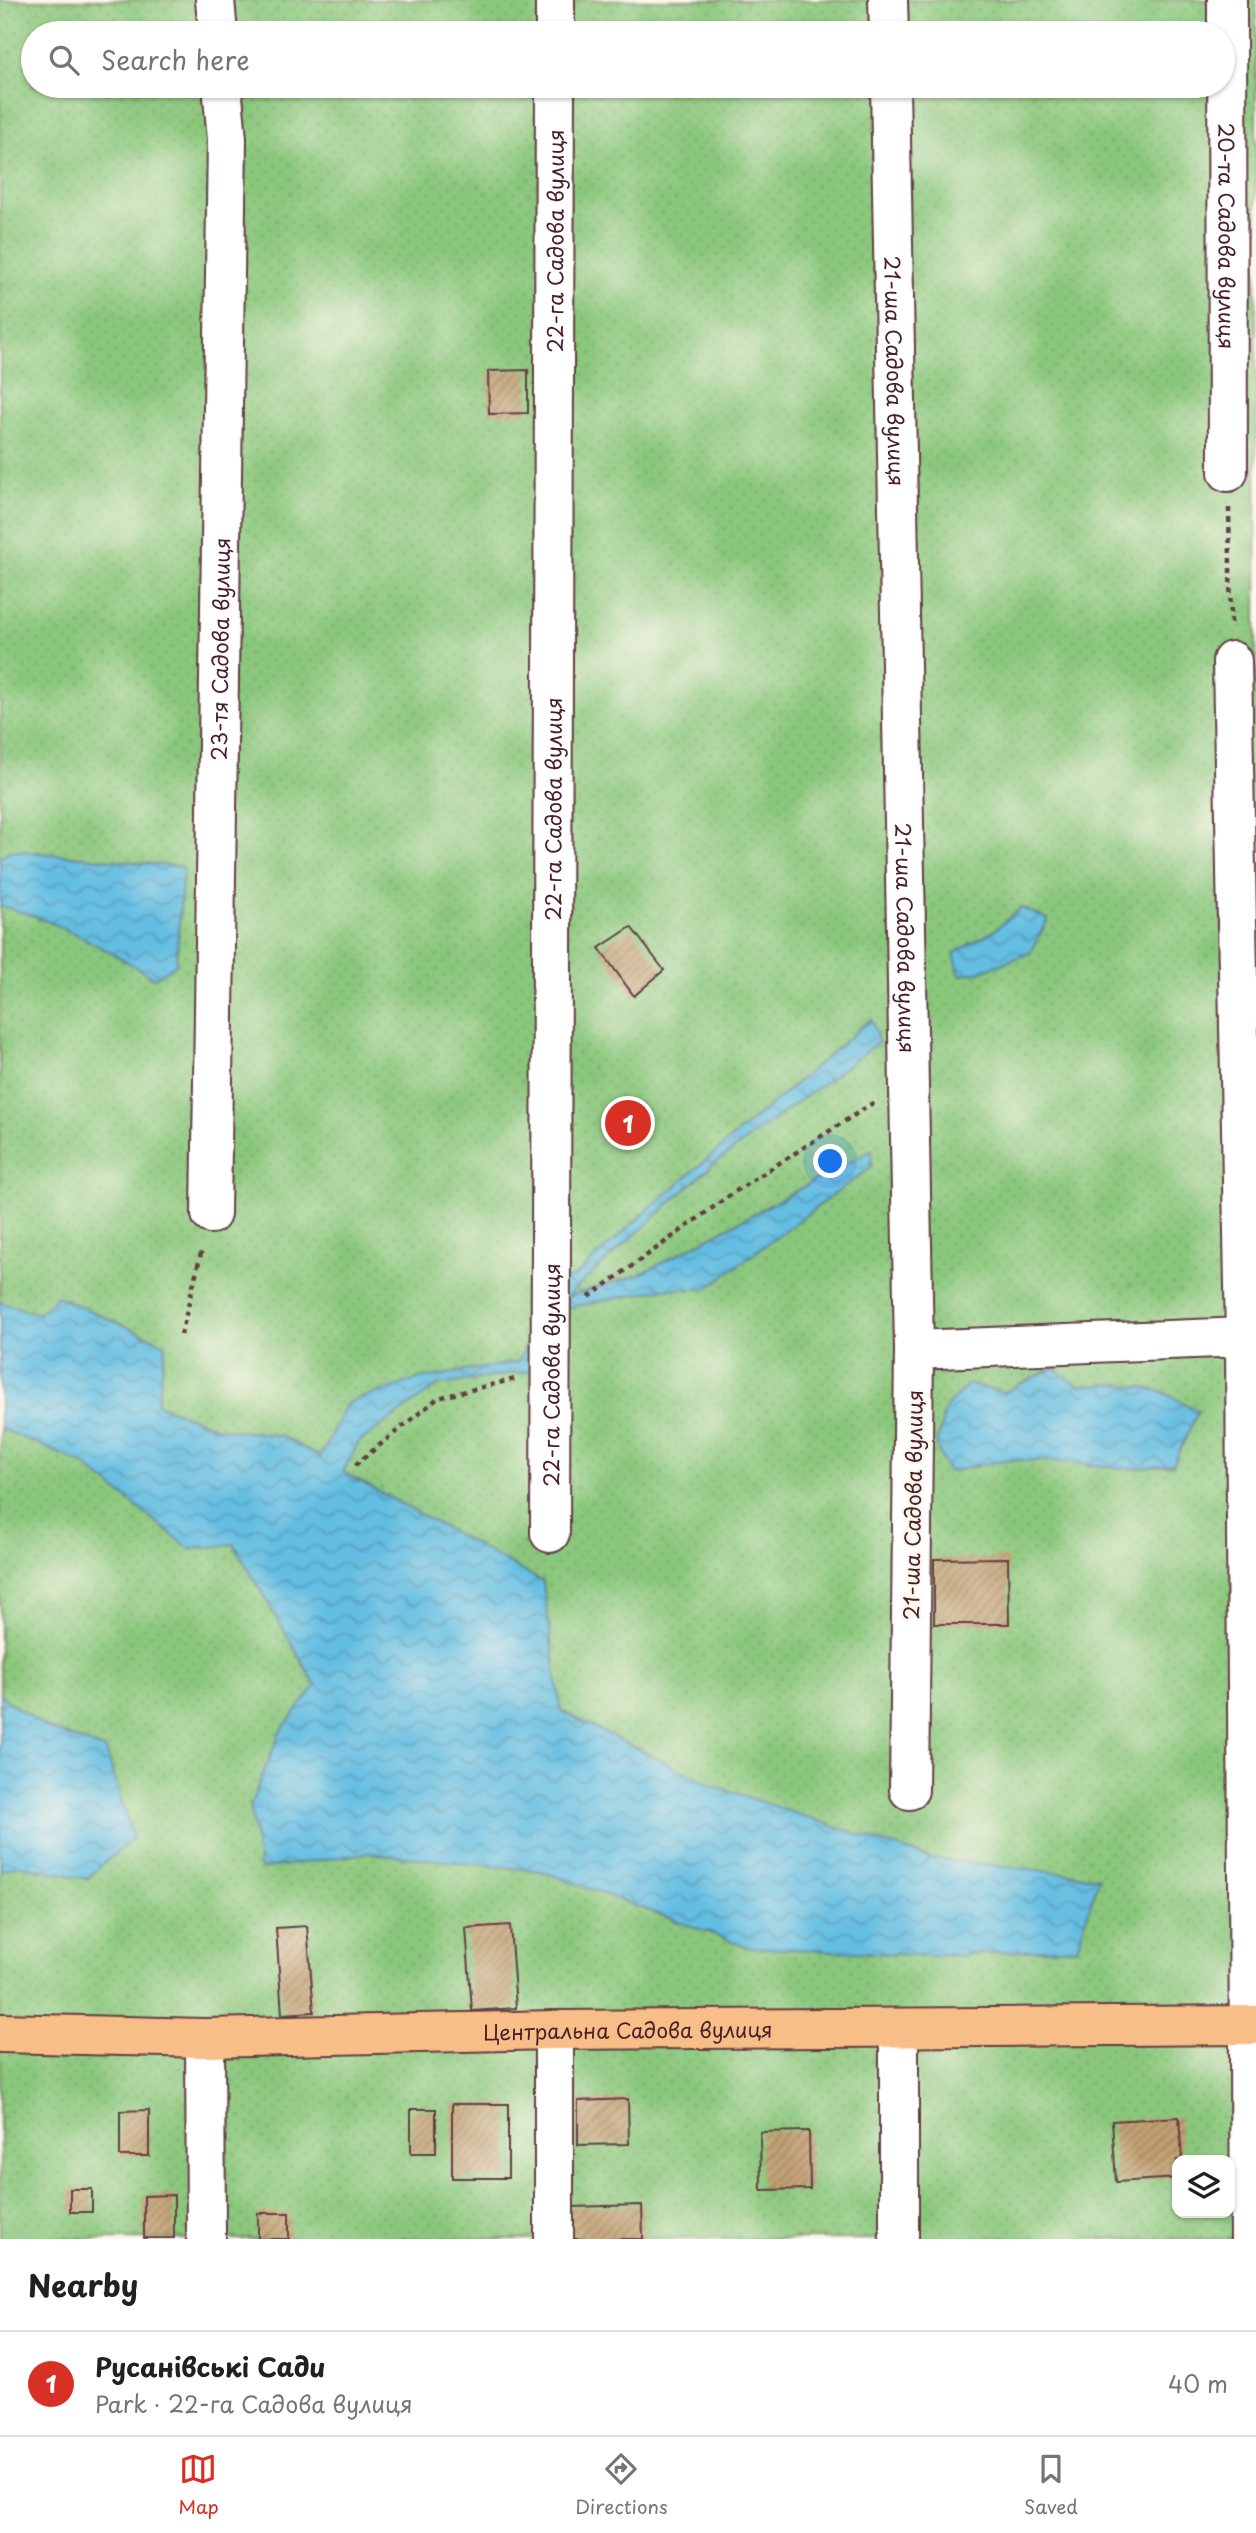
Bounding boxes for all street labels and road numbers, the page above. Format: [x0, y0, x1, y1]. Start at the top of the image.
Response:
street label: 20-та Садова вулиця [1211, 123, 1244, 349]
street label: 22-га Садова вулиця [538, 129, 571, 353]
street label: 21-ша Садова вулиця [877, 255, 914, 487]
street label: 23-тя Садова вулиця [202, 537, 237, 761]
street label: 22-га Садова вулиця [536, 697, 569, 921]
street label: 21-ша Садова вулиця [888, 822, 924, 1053]
street label: 22-га Садова вулиця [534, 1263, 567, 1487]
street label: 21-ша Садова вулиця [894, 1390, 930, 1620]
street label: Центральна Садова вулиця [483, 2012, 773, 2048]

